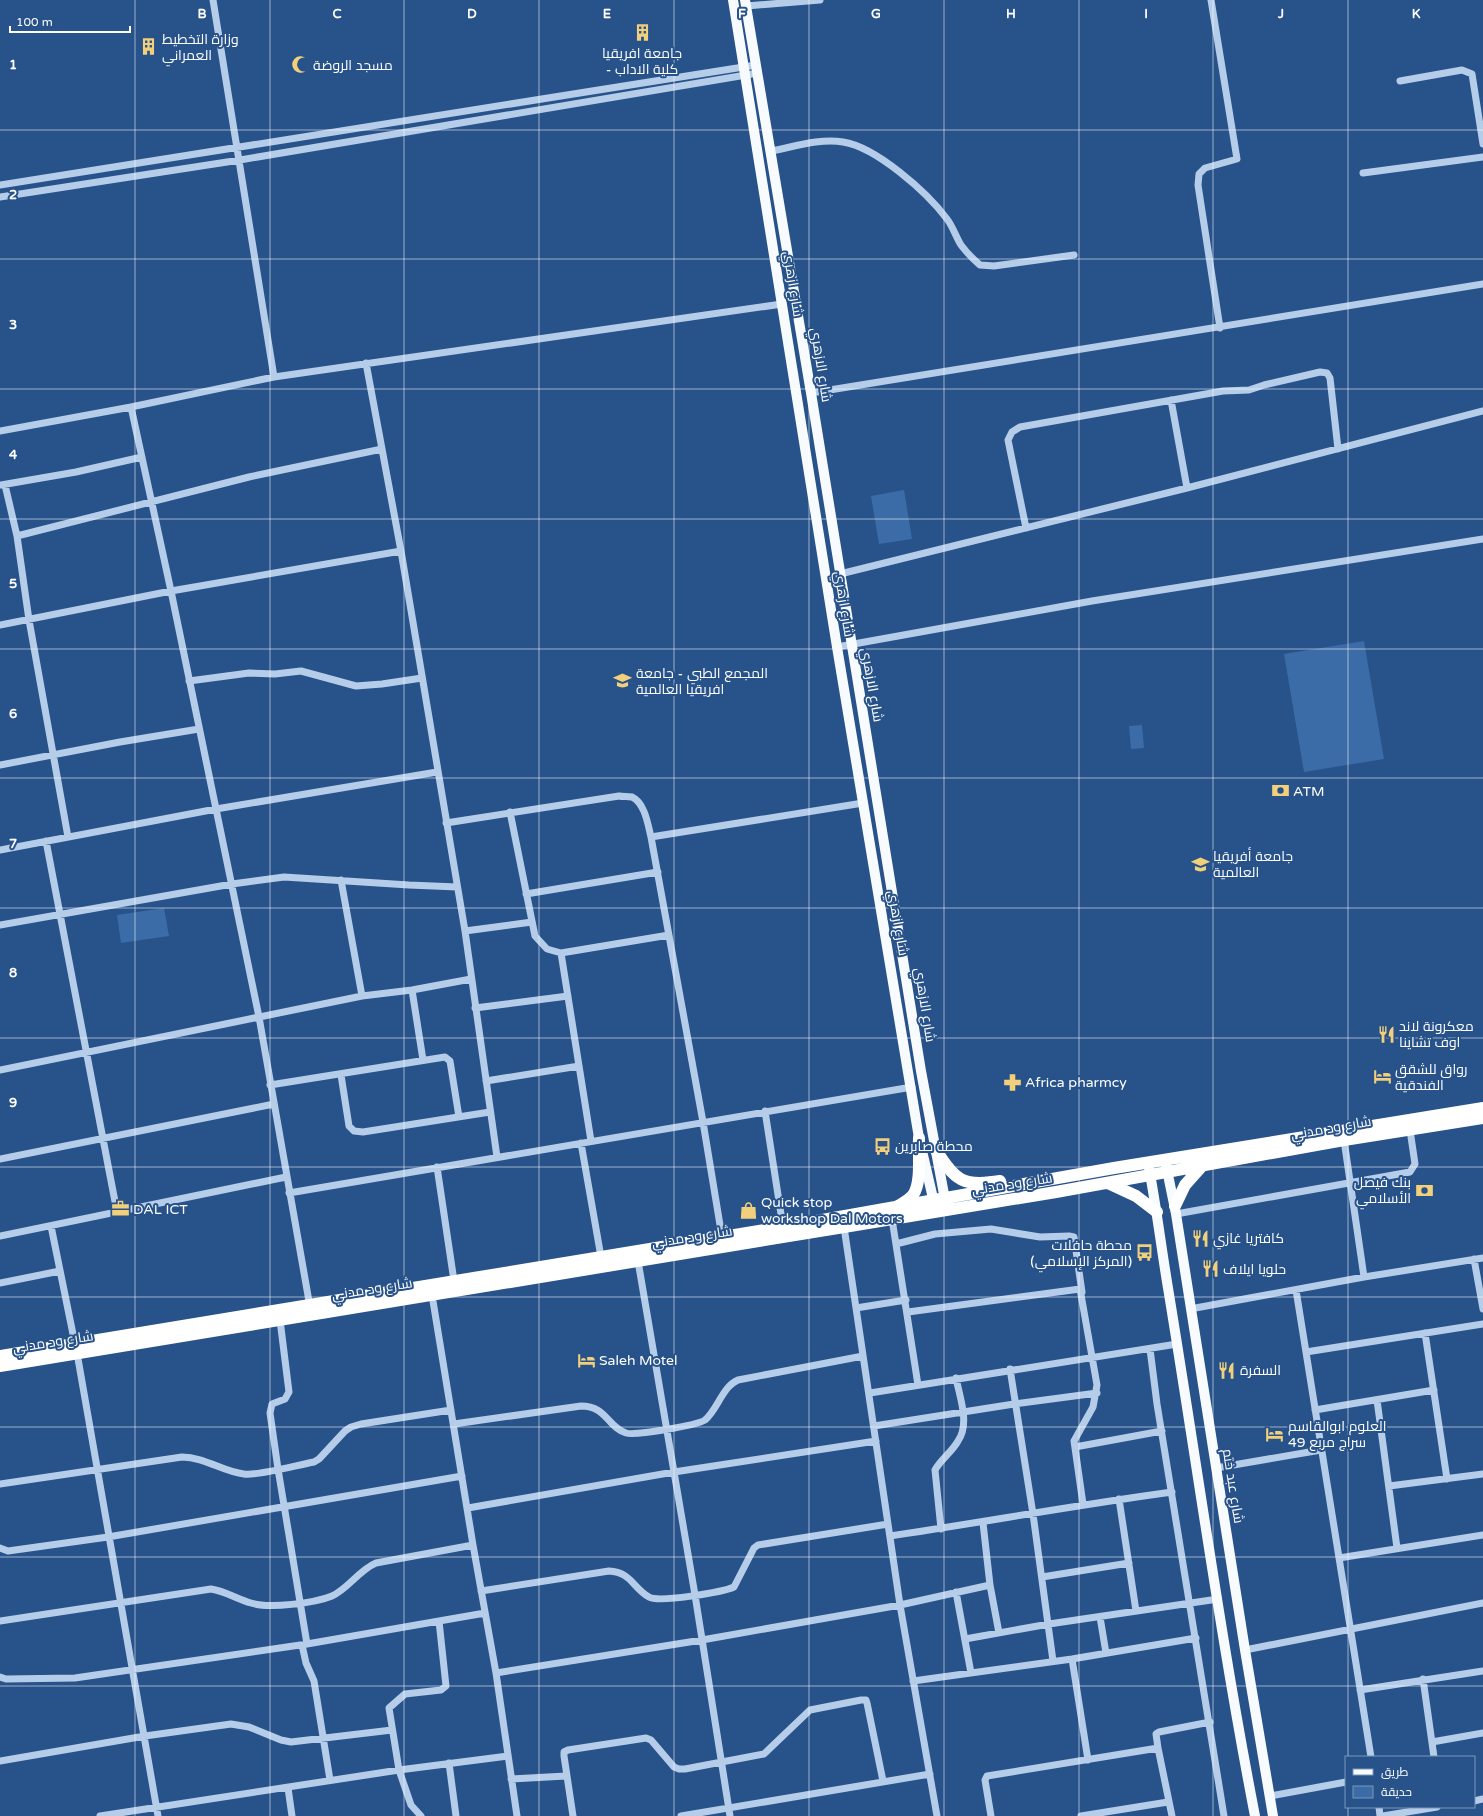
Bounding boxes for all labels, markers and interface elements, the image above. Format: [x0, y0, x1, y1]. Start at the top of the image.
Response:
text: B [197, 6, 207, 22]
text: C [332, 6, 342, 22]
text: D [467, 6, 477, 22]
text: E [603, 6, 611, 22]
text: F [738, 6, 746, 22]
text: G [871, 6, 881, 22]
text: H [1006, 6, 1016, 22]
text: I [1144, 6, 1148, 22]
text: J [1277, 6, 1284, 22]
text: K [1412, 6, 1421, 22]
scale bar [10, 8, 130, 34]
text: 100 m [16, 15, 53, 29]
building icon: جامعة افريقيا - كلية الاداب [632, 23, 652, 43]
place label: وزارة التخطيط العمراني [162, 31, 239, 67]
building icon: وزارة التخطيط العمراني [139, 37, 159, 57]
place label: جامعة افريقيا - كلية الاداب [602, 45, 682, 78]
mosque icon: مسجد الروضة [290, 55, 310, 75]
text: 1 [9, 57, 17, 73]
place label: مسجد الروضة [313, 57, 393, 74]
text: 2 [9, 187, 17, 203]
street label: شارع ازهري [776, 250, 807, 318]
text: 3 [9, 317, 17, 333]
street label: شارع الازهري [804, 327, 835, 404]
text: 4 [9, 447, 18, 463]
street label: شارع ازهري [827, 570, 858, 638]
text: 5 [9, 576, 17, 592]
street label: شارع الازهري [854, 647, 887, 724]
place label: المجمع الطبي - جامعة افريقيا العالمية [636, 665, 768, 698]
school or university icon: المجمع الطبي - جامعة افريقيا العالمية [613, 671, 633, 691]
text: 6 [9, 706, 17, 722]
bank icon: ATM [1270, 781, 1290, 801]
place label: ATM [1293, 783, 1325, 800]
text: 7 [9, 836, 17, 852]
place label: جامعة أفريقيا العالمية [1213, 847, 1293, 881]
school or university icon: جامعة أفريقيا العالمية [1190, 854, 1210, 874]
street label: شارع ازهري [881, 889, 912, 958]
text: 8 [9, 965, 17, 981]
street label: شارع الازهري [908, 967, 939, 1044]
place label: معكرونة لاند اوف تشاينا [1399, 1018, 1474, 1051]
restaurant icon: معكرونة لاند اوف تشاينا [1376, 1024, 1396, 1044]
place label: رواق للشقق الفندقية [1395, 1061, 1467, 1094]
hotel icon: رواق للشقق الفندقية [1372, 1067, 1392, 1087]
pharmacy icon: Africa pharmcy [1002, 1072, 1022, 1092]
place label: Africa pharmcy [1025, 1074, 1127, 1091]
text: 9 [9, 1095, 17, 1111]
street label: شارع ود مدني [1289, 1113, 1373, 1146]
bus stop icon: محطة صابرين [872, 1136, 892, 1156]
place label: محطة صابرين [895, 1138, 973, 1155]
street label: شارع ود مدني [970, 1169, 1054, 1202]
place label: بنك فيصل الأسلامي [1354, 1174, 1411, 1210]
bank icon: بنك فيصل الأسلامي [1414, 1180, 1434, 1200]
place label: Quick stop workshop Dal Motors [761, 1194, 903, 1227]
office icon: DAL ICT [110, 1199, 130, 1219]
shop icon: Quick stop workshop Dal Motors [738, 1200, 758, 1220]
place label: DAL ICT [133, 1201, 188, 1218]
street label: شارع ود مدني [650, 1222, 734, 1255]
restaurant icon: كافتريا غازي [1190, 1228, 1210, 1248]
place label: كافتريا غازي [1213, 1230, 1284, 1250]
place label: محطة حافلات (المركز الإسلامي) [1030, 1237, 1132, 1273]
bus stop icon: محطة حافلات (المركز الإسلامي) [1135, 1243, 1155, 1263]
restaurant icon: حلويا ايلاف [1200, 1259, 1220, 1279]
place label: حلويا ايلاف [1223, 1261, 1286, 1278]
street label: شارع ود مدني [330, 1274, 414, 1307]
street label: شارع ود مدني [11, 1327, 95, 1360]
hotel icon: Saleh Motel [576, 1350, 596, 1370]
place label: Saleh Motel [599, 1352, 678, 1369]
restaurant icon: السفرة [1217, 1360, 1237, 1380]
place label: السفرة [1240, 1362, 1281, 1379]
place label: العلوم ابوالقاسم سراج مربع 49 [1288, 1418, 1386, 1451]
hotel icon: العلوم ابوالقاسم سراج مربع 49 [1265, 1424, 1285, 1444]
street label: شارع عبد ختم [1218, 1447, 1247, 1525]
legend [1345, 1756, 1475, 1808]
text: طريق [1381, 1765, 1409, 1779]
text: حديقة [1381, 1785, 1412, 1799]

